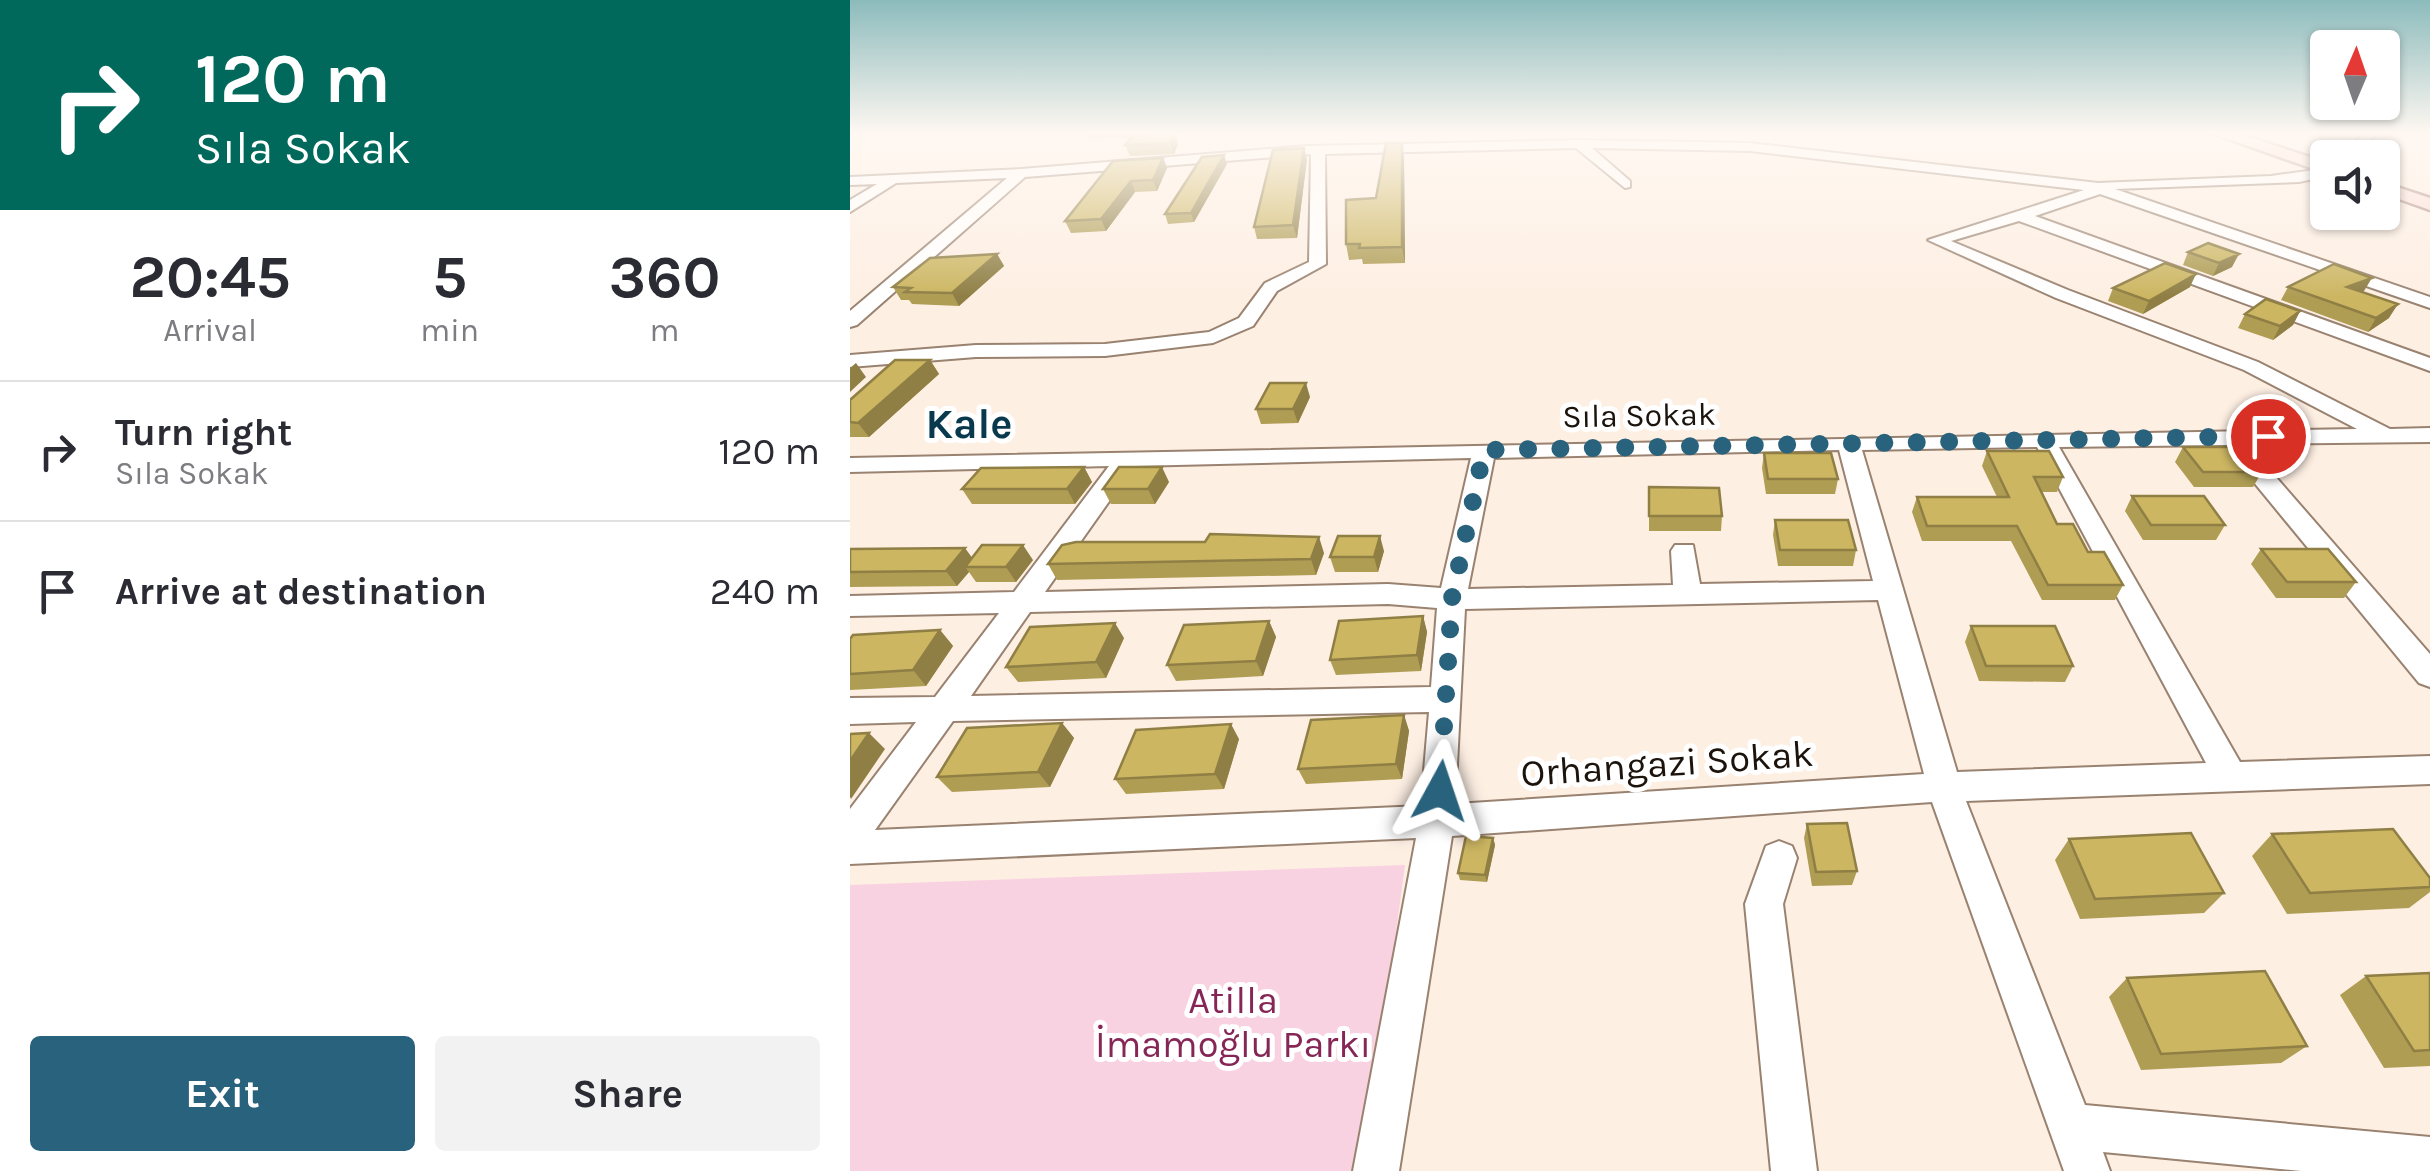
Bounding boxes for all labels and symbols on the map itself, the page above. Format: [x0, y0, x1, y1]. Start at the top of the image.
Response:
north arrow [2310, 30, 2400, 120]
pin [2226, 394, 2311, 479]
street label: Sıla Sokak [1562, 396, 1716, 435]
district label: Kale [925, 399, 1013, 449]
street label: Orhangazi Sokak [1519, 731, 1815, 796]
position arrow [1388, 739, 1492, 843]
park label: Atilla İmamoğlu Parkı [1095, 978, 1371, 1067]

